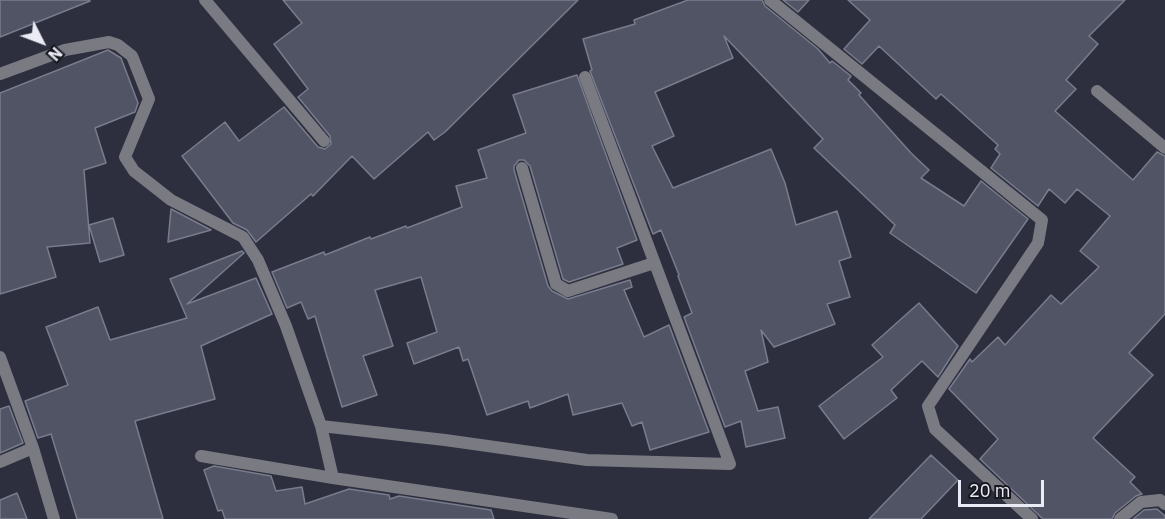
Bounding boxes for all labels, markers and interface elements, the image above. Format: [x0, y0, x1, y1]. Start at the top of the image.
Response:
north arrow [12, 12, 72, 72]
text: N [44, 43, 67, 65]
scale bar [961, 468, 1046, 506]
text: 20 m [969, 479, 1011, 502]

